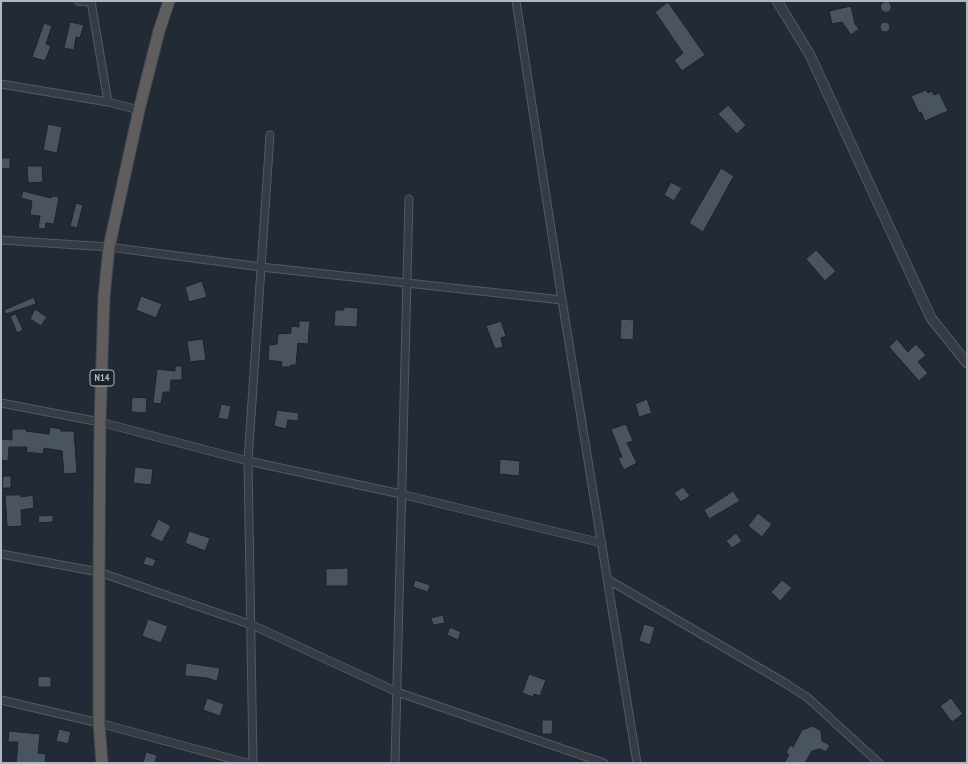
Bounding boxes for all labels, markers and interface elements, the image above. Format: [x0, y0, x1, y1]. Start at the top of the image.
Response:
road number: N14 [90, 370, 114, 386]

